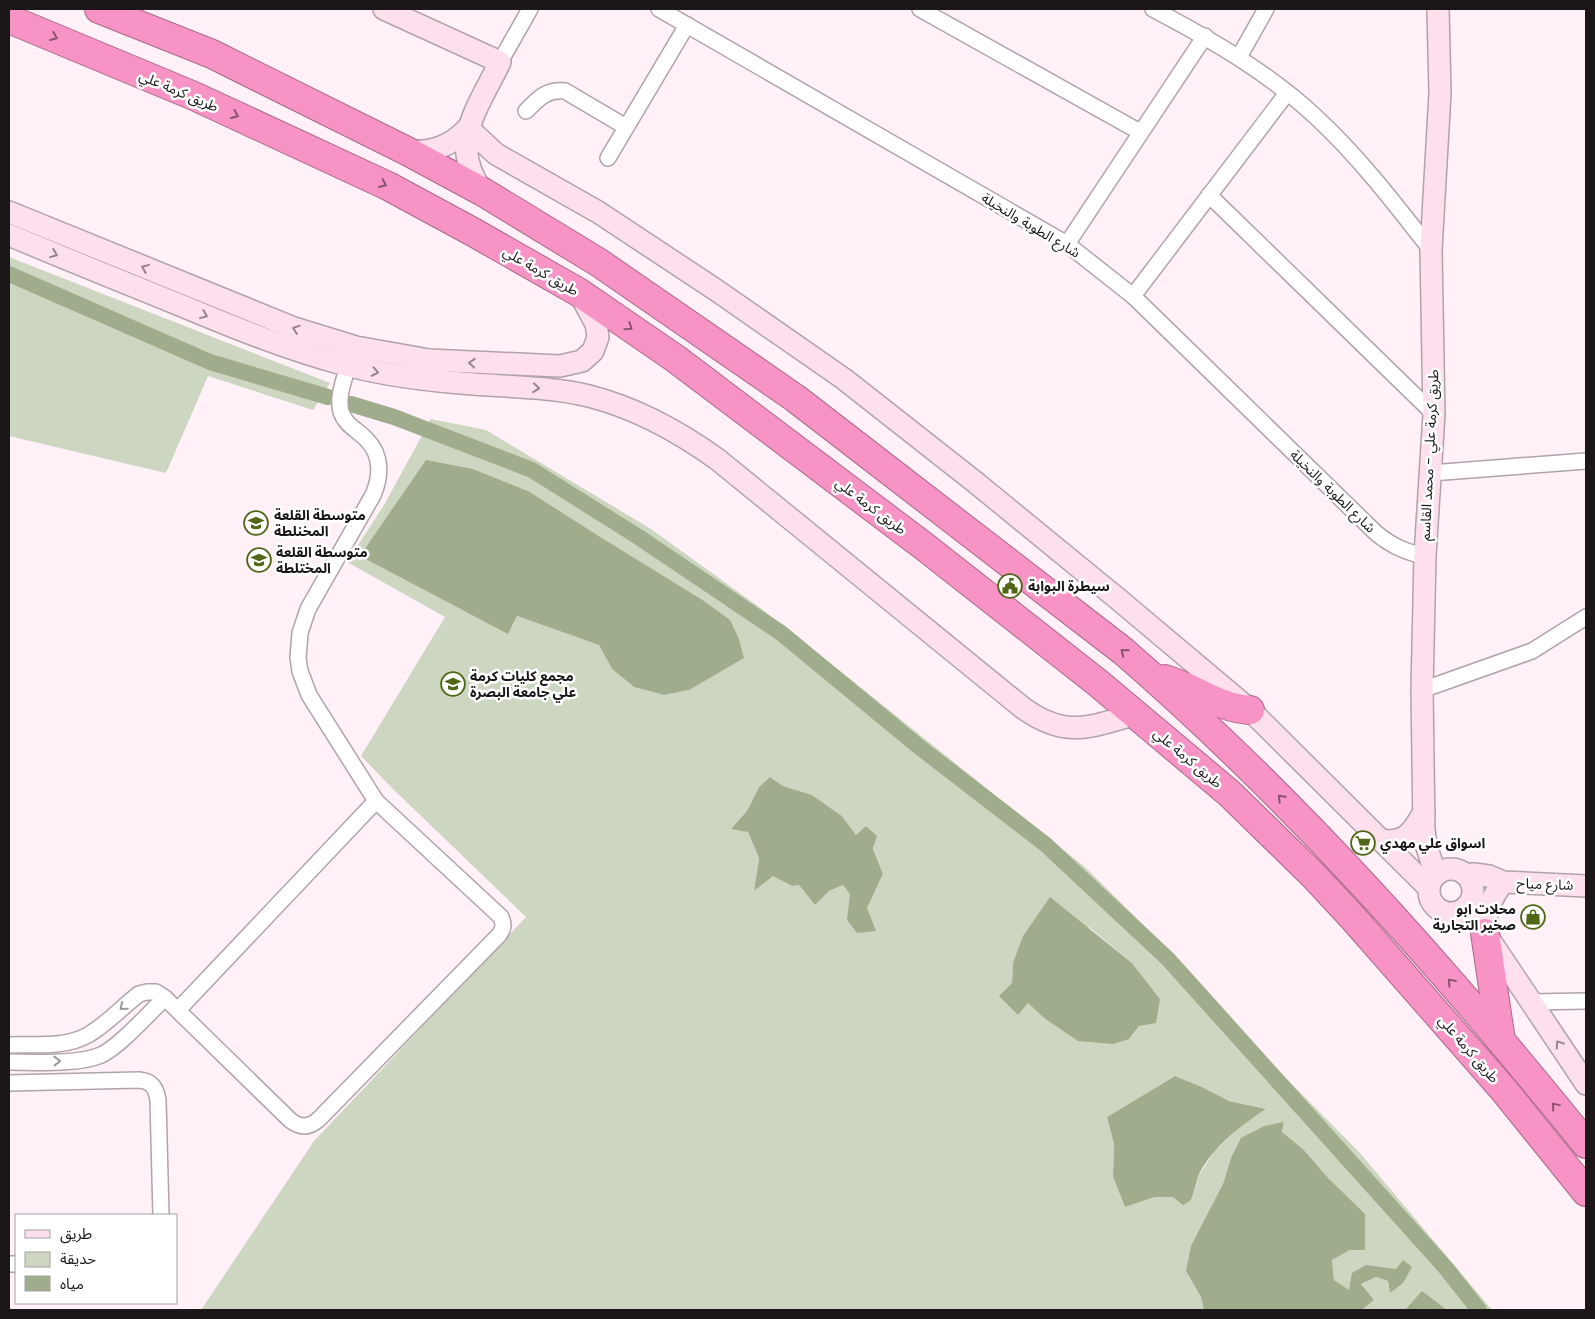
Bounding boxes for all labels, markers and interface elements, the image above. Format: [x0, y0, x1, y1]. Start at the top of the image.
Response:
one-way arrow [49, 31, 58, 42]
street label: طريق كرمة علي [136, 65, 222, 118]
one-way arrow [230, 109, 239, 120]
one-way arrow [377, 178, 386, 188]
street label: شارع الطوبة والنخيلة [977, 188, 1084, 263]
street label: طريق كرمة علي [499, 241, 582, 302]
one-way arrow [49, 247, 58, 258]
one-way arrow [141, 264, 150, 275]
one-way arrow [199, 309, 208, 320]
one-way arrow [623, 321, 633, 330]
one-way arrow [292, 325, 301, 335]
one-way arrow [468, 357, 476, 368]
one-way arrow [370, 366, 379, 376]
street label: طريق كرمة علي - محمد القاسم [1415, 369, 1445, 541]
one-way arrow [533, 382, 541, 393]
street label: شارع الطوبة والنخيلة [1285, 445, 1380, 538]
street label: طريق كرمة علي [831, 473, 911, 540]
place label: متوسطة القلعة المخنلطة [274, 505, 366, 541]
school or university icon: متوسطة القلعة المخنلطة [243, 510, 269, 536]
place label: متوسطة القلعة المختلطة [276, 542, 368, 578]
school or university icon: متوسطة القلعة المختلطة [246, 547, 272, 573]
public building icon: سيطرة البوابة [997, 573, 1023, 599]
place label: سيطرة البوابة [1028, 576, 1110, 596]
one-way arrow [1121, 649, 1130, 657]
place label: مجمع كليات كرمة علي جامعة البصرة [470, 666, 577, 703]
school or university icon: مجمع كليات كرمة علي جامعة البصرة [440, 671, 466, 697]
street label: طريق كرمة علي [1149, 723, 1227, 794]
one-way arrow [1278, 795, 1287, 804]
supermarket icon: اسواق علي مهدي [1350, 830, 1376, 856]
place label: اسواق علي مهدي [1380, 833, 1485, 854]
street label: شارع مياح [1516, 873, 1574, 896]
place label: محلات ابو صخير التجارية [1433, 899, 1516, 935]
shop icon: محلات ابو صخير التجارية [1520, 904, 1546, 930]
one-way arrow [1448, 978, 1457, 987]
one-way arrow [119, 1002, 128, 1011]
street label: طريق كرمة علي [1433, 1011, 1504, 1088]
one-way arrow [1556, 1040, 1565, 1049]
one-way arrow [54, 1056, 62, 1066]
one-way arrow [1553, 1103, 1561, 1112]
legend [15, 1214, 178, 1304]
text: طريق [60, 1223, 92, 1244]
text: حديقة [60, 1248, 96, 1269]
text: مياه [60, 1273, 84, 1294]

